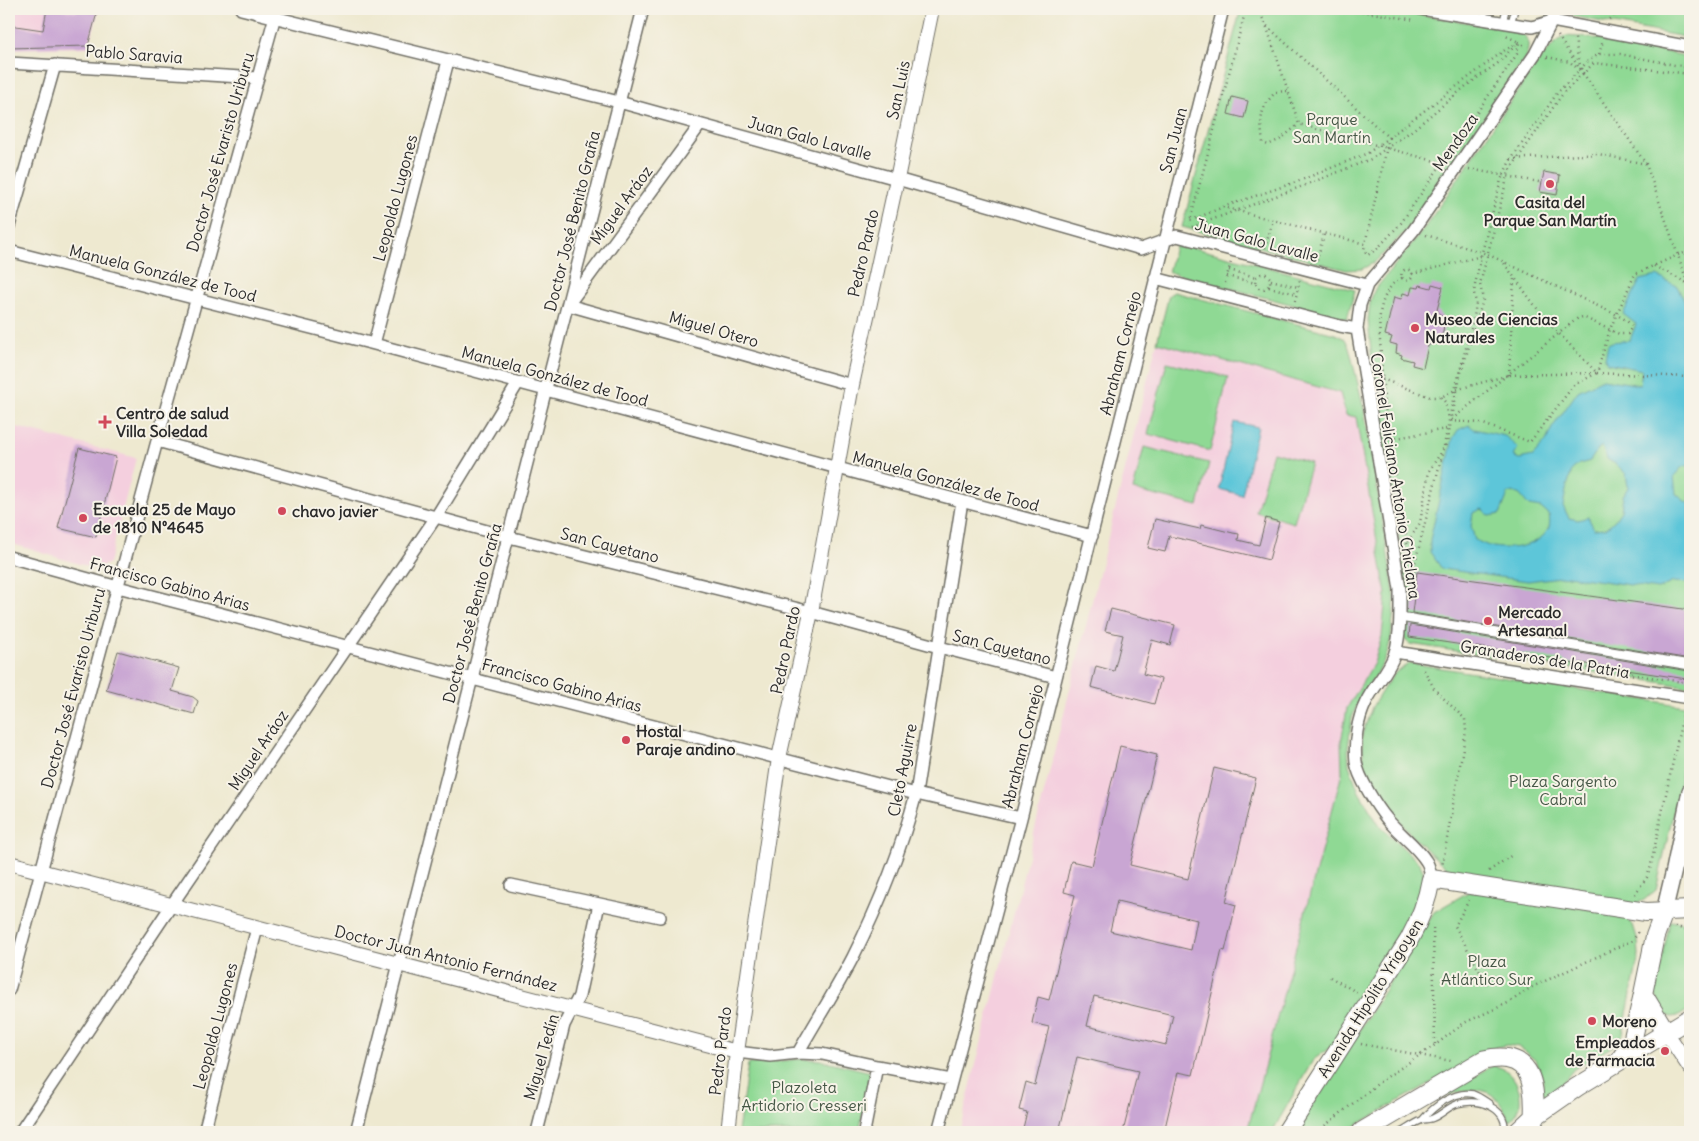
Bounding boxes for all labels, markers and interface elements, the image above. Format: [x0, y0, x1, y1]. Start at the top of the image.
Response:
street label: Pablo Saravia [85, 41, 183, 67]
street label: Doctor José Evaristo Uriburu [182, 50, 258, 254]
street label: San Luis [882, 59, 914, 121]
street label: San Juan [1155, 105, 1191, 175]
park label: Parque San Martín [1293, 109, 1371, 147]
street label: Mendoza [1428, 109, 1482, 175]
street label: Juan Galo Lavalle [746, 112, 874, 164]
street label: Doctor José Benito Graña [540, 129, 604, 313]
street label: Leopoldo Lugones [368, 132, 422, 264]
street label: Miguel Aráoz [586, 161, 657, 248]
marker: Casita del Parque San Martín [1544, 178, 1556, 190]
place label: Casita del Parque San Martín [1483, 192, 1617, 231]
street label: Pedro Pardo [843, 207, 883, 299]
street label: Juan Galo Lavalle [1193, 214, 1321, 266]
street label: Manuela González de Tood [67, 240, 259, 306]
street label: Abraham Cornejo [1095, 289, 1145, 417]
street label: Miguel Otero [667, 307, 761, 351]
place label: Museo de Ciencias Naturales [1425, 309, 1558, 347]
marker: Museo de Ciencias Naturales [1409, 322, 1421, 334]
street label: Manuela González de Tood [460, 341, 650, 411]
street label: Coronel Feliciano Antonio Chiclana [1367, 351, 1425, 601]
place label: Centro de salud Villa Soledad [116, 403, 229, 441]
marker: Centro de salud Villa Soledad [98, 415, 112, 429]
street label: Manuela González de Tood [851, 446, 1041, 516]
place label: Escuela 25 de Mayo de 1810 N°4645 [93, 499, 236, 537]
place label: chavo javier [292, 501, 379, 521]
marker: chavo javier [276, 505, 288, 517]
marker: Escuela 25 de Mayo de 1810 N°4645 [77, 512, 89, 524]
street label: Doctor José Benito Graña [438, 521, 506, 705]
street label: San Cayetano [559, 523, 661, 567]
street label: Francisco Gabino Arias [88, 553, 252, 615]
street label: Doctor José Evaristo Uriburu [37, 586, 109, 790]
place label: Mercado Artesanal [1498, 602, 1567, 640]
street label: Pedro Pardo [766, 604, 804, 696]
marker: Mercado Artesanal [1482, 615, 1494, 627]
street label: San Cayetano [951, 625, 1053, 669]
street label: Granaderos de la Patria [1459, 636, 1631, 682]
street label: Francisco Gabino Arias [480, 654, 644, 716]
street label: Abraham Cornejo [997, 682, 1047, 810]
street label: Miguel Aráoz [224, 706, 292, 794]
place label: Hostal Paraje andino [636, 721, 736, 759]
street label: Cleto Aguirre [883, 722, 921, 818]
marker: Hostal Paraje andino [620, 734, 632, 746]
park label: Plaza Sargento Cabral [1509, 771, 1617, 809]
street label: Avenida Hipólito Yrigoyen [1313, 915, 1427, 1081]
street label: Doctor Juan Antonio Fernández [333, 921, 560, 995]
park label: Plaza Atlántico Sur [1441, 951, 1533, 989]
street label: Leopoldo Lugones [188, 960, 242, 1092]
street label: Pedro Pardo [705, 1005, 735, 1097]
place label: Moreno [1602, 1011, 1657, 1031]
street label: Miguel Tedín [519, 1012, 563, 1102]
marker: Moreno [1586, 1015, 1598, 1027]
place label: Empleados de Farmacia [1565, 1032, 1655, 1070]
marker: Empleados de Farmacia [1659, 1045, 1671, 1057]
park label: Plazoleta Artidorio Cresseri [741, 1077, 867, 1115]

